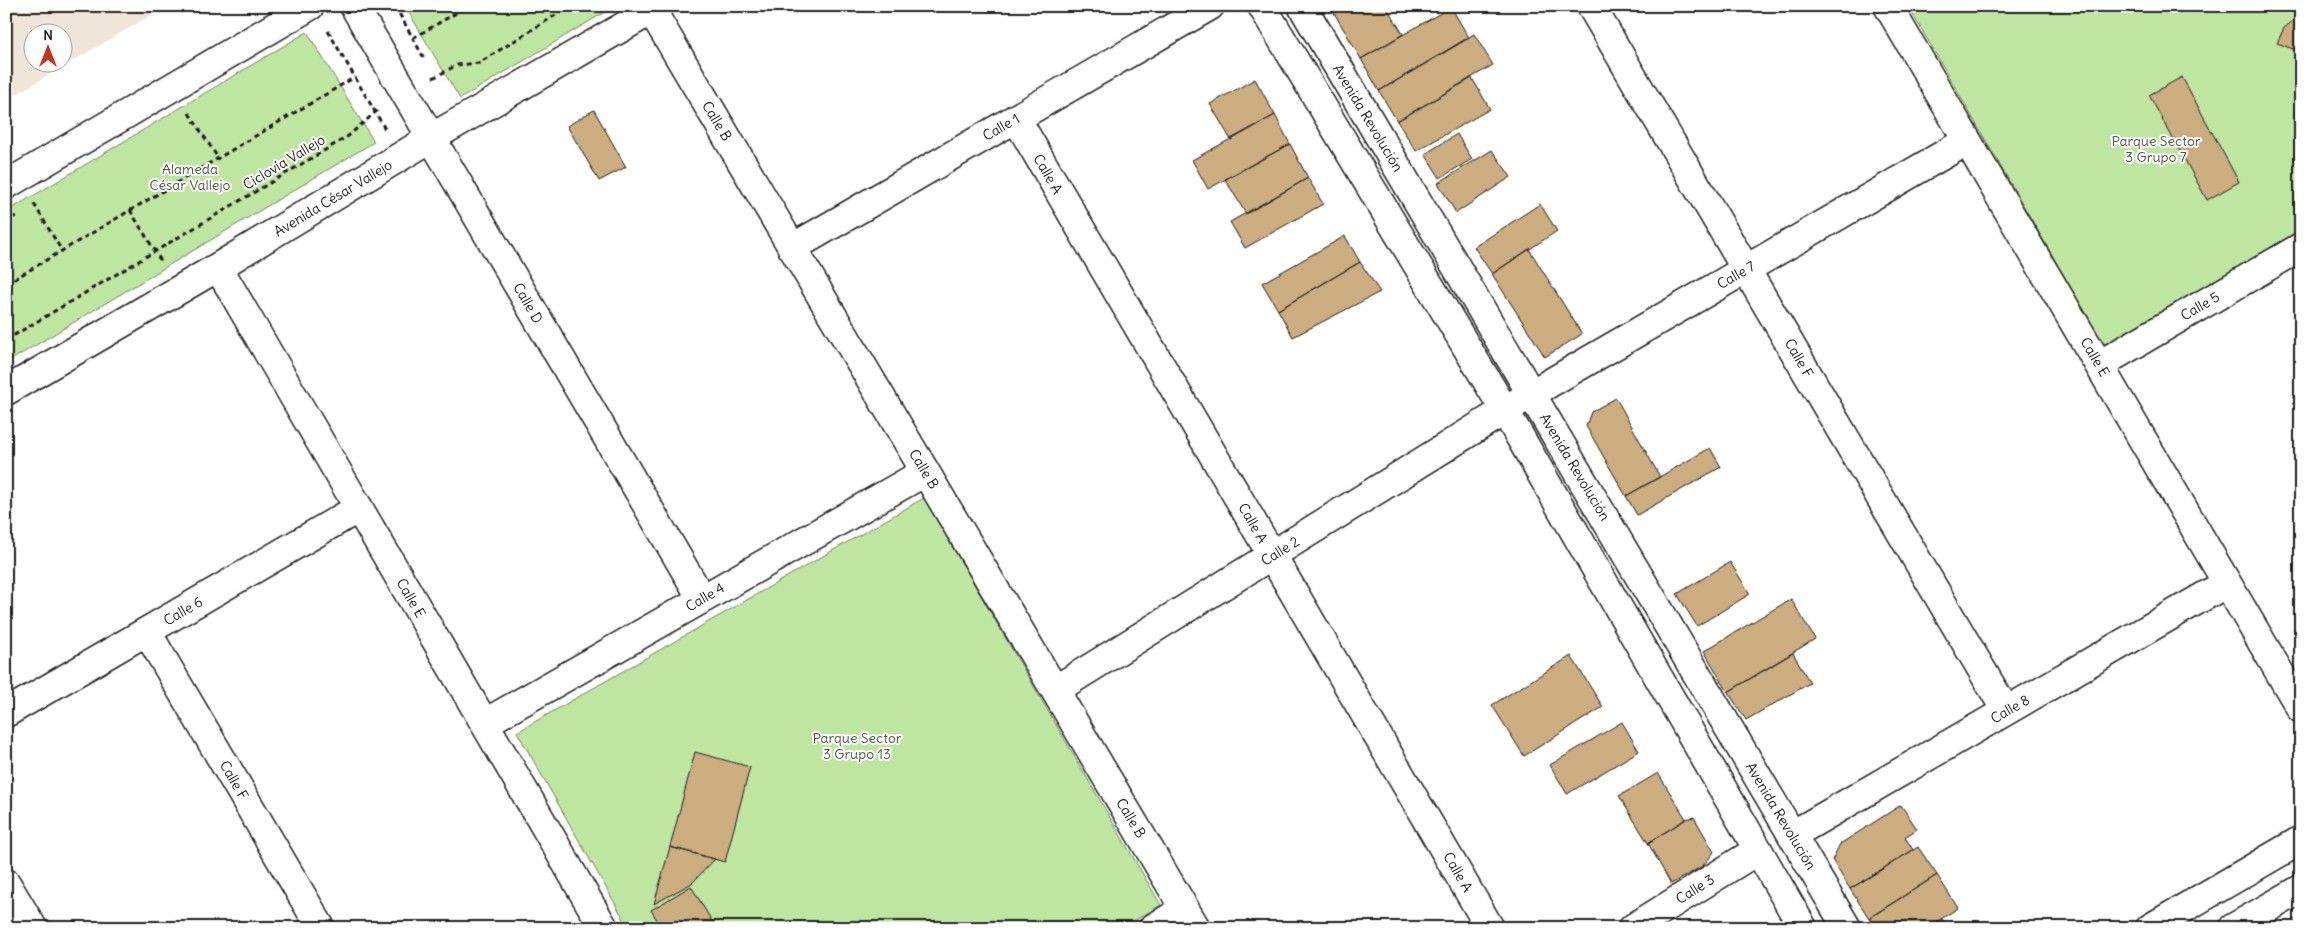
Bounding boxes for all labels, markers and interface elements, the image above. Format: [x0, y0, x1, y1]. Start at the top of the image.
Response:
north arrow [22, 22, 72, 72]
text: N [43, 26, 53, 44]
street label: Avenida Revolución [1329, 61, 1407, 175]
street label: Calle B [698, 98, 736, 144]
street label: Calle 1 [979, 109, 1023, 145]
street label: Ciclovía Vallejo [240, 130, 328, 194]
park label: Parque Sector 3 Grupo 7 [2111, 132, 2201, 166]
street label: Calle A [1029, 151, 1067, 197]
street label: Avenida César Vallejo [271, 156, 396, 240]
park label: Alameda César Vallejo [150, 160, 231, 194]
street label: Calle 7 [1714, 257, 1758, 293]
street label: Calle D [509, 279, 547, 327]
street label: Calle 5 [2177, 288, 2223, 324]
street label: Calle E [2077, 334, 2113, 380]
street label: Calle F [1781, 335, 1817, 381]
street label: Avenida Revolución [1536, 410, 1614, 524]
street label: Calle B [905, 446, 943, 492]
street label: Calle A [1234, 500, 1272, 546]
street label: Calle 2 [1257, 532, 1303, 570]
street label: Calle E [393, 575, 429, 621]
street label: Calle 4 [682, 579, 728, 615]
street label: Calle 6 [160, 593, 206, 629]
street label: Calle 8 [1987, 691, 2033, 727]
park label: Parque Sector 3 Grupo 13 [812, 729, 902, 763]
street label: Calle F [216, 757, 252, 803]
street label: Avenida Revolución [1742, 759, 1820, 873]
street label: Calle B [1112, 795, 1150, 841]
street label: Calle A [1439, 849, 1477, 895]
street label: Calle 3 [1672, 870, 1718, 908]

